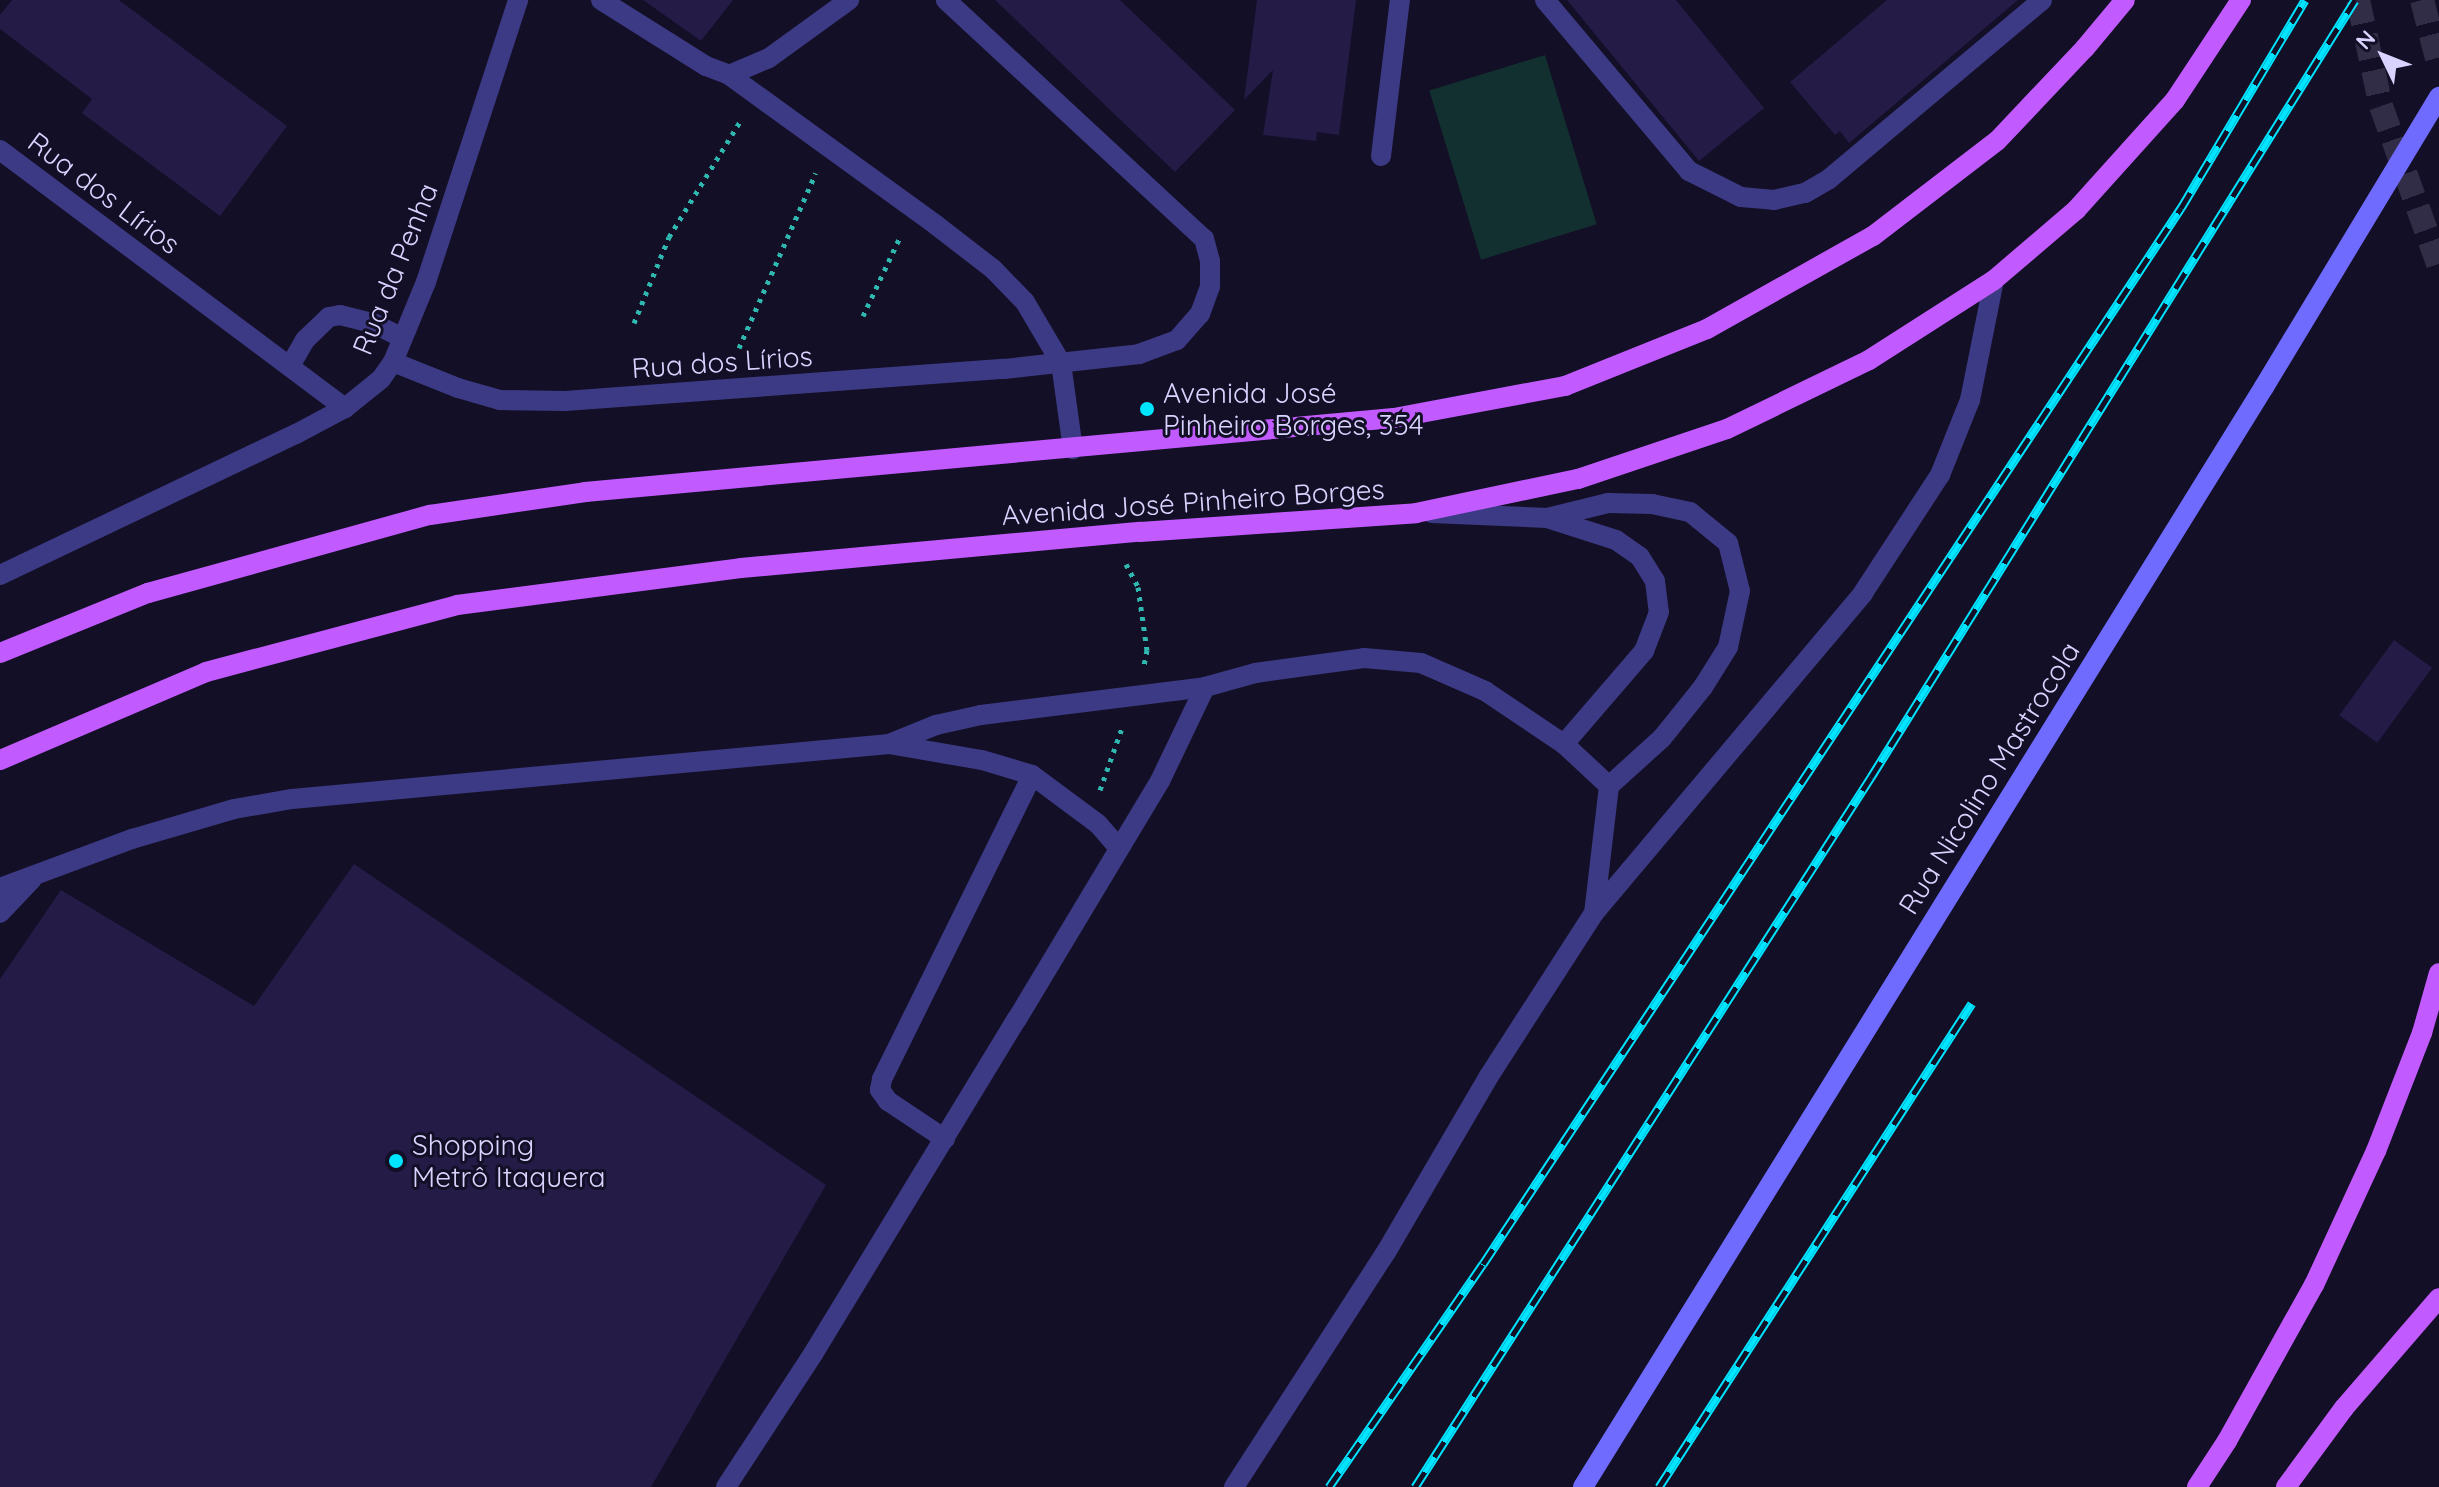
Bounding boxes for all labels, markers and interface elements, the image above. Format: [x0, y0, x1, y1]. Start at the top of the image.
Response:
north arrow [2343, 16, 2423, 96]
text: N [2350, 24, 2381, 55]
street label: Rua dos Lírios [21, 125, 187, 261]
street label: Rua da Penha [345, 178, 445, 360]
street label: Rua dos Lírios [630, 339, 814, 385]
place label: Avenida José Pinheiro Borges, 354 [1163, 376, 1423, 442]
marker: Avenida José Pinheiro Borges, 354 [1138, 400, 1156, 418]
street label: Avenida José Pinheiro Borges [1000, 472, 1386, 532]
street label: Rua Nicolino Mastrocola [1891, 636, 2087, 920]
place label: Shopping Metrô Itaquera [412, 1128, 605, 1194]
marker: Shopping Metrô Itaquera [387, 1152, 405, 1170]

